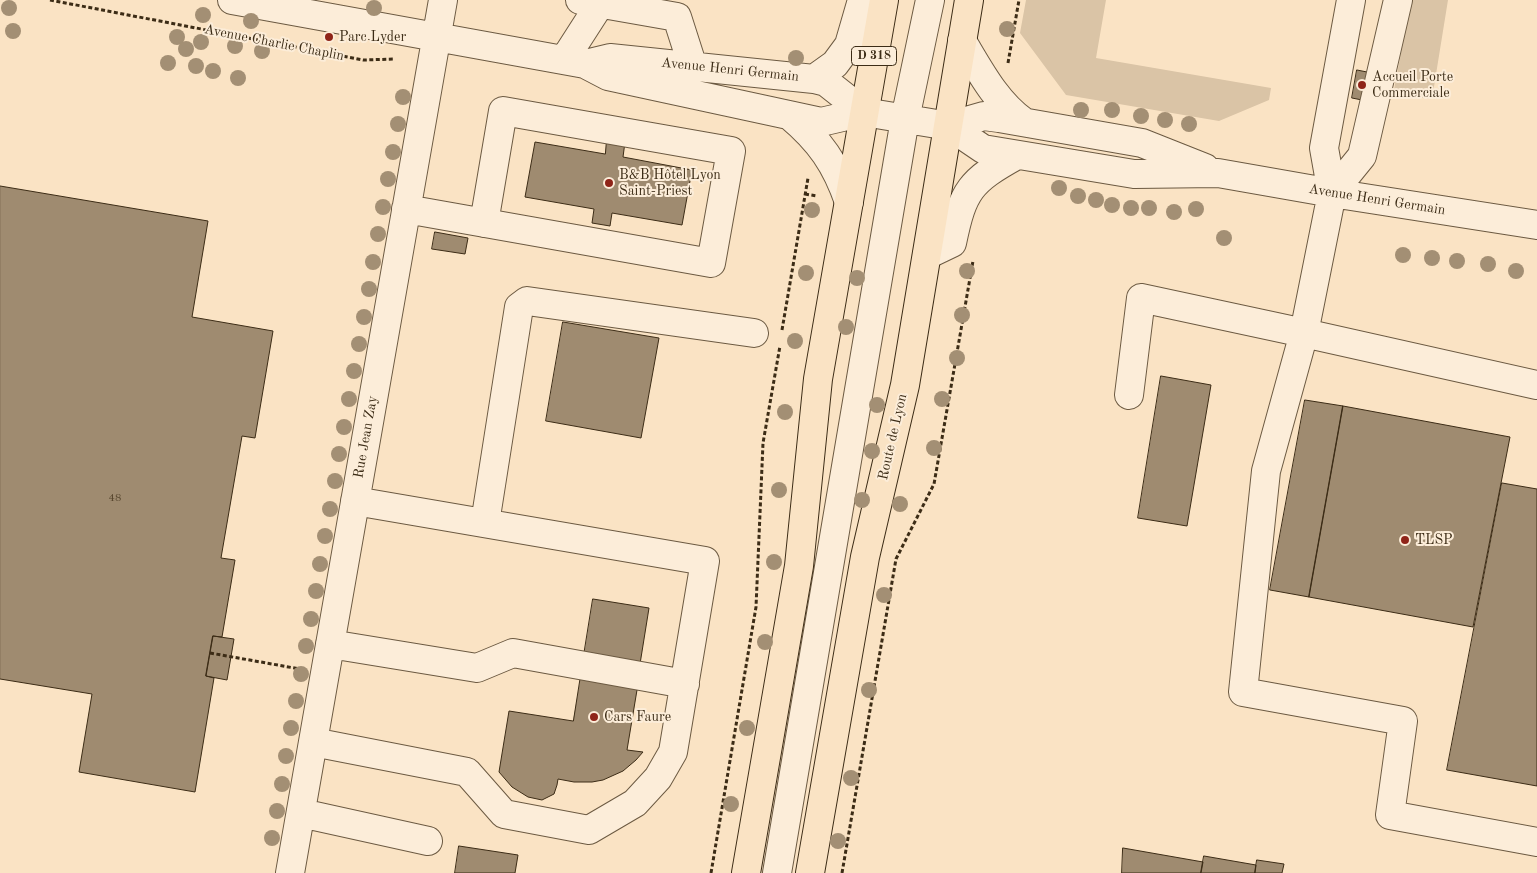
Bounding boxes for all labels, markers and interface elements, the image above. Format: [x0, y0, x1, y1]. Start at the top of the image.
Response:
street label: Avenue Charlie Chaplin [203, 21, 345, 65]
place label: Parc Lyder [339, 29, 406, 45]
marker: Parc Lyder [323, 31, 335, 43]
road number: D 318 [852, 46, 896, 66]
street label: Avenue Henri Germain [660, 54, 800, 86]
place label: Accueil Porte Commerciale [1372, 69, 1453, 102]
marker: Accueil Porte Commerciale [1356, 79, 1368, 91]
place label: B&B Hôtel Lyon Saint-Priest [619, 167, 721, 200]
marker: B&B Hôtel Lyon Saint-Priest [603, 177, 615, 189]
street label: Avenue Henri Germain [1307, 181, 1447, 219]
street label: Route de Lyon [875, 392, 911, 482]
street label: Rue Jean Zay [350, 394, 382, 480]
house number: 48 [109, 491, 121, 505]
place label: TLSP [1415, 532, 1453, 548]
marker: TLSP [1399, 534, 1411, 546]
place label: Cars Faure [604, 709, 671, 725]
marker: Cars Faure [588, 711, 600, 723]

